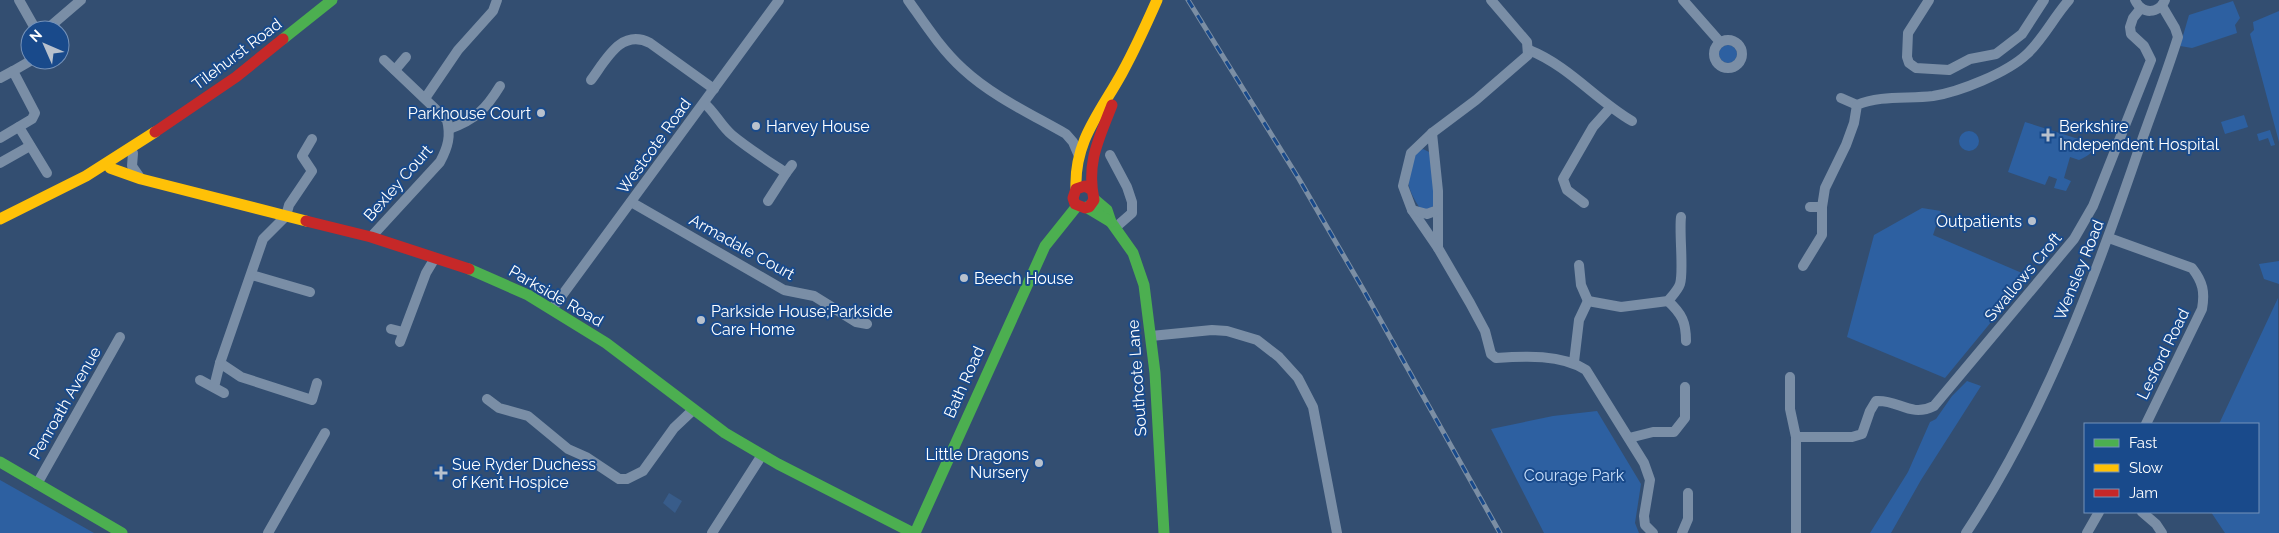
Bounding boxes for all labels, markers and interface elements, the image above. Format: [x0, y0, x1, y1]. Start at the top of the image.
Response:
street label: Tilehurst Road [189, 14, 285, 94]
north arrow [20, 20, 70, 70]
text: N [26, 26, 45, 45]
street label: Westcote Road [613, 95, 695, 197]
place label: Parkhouse Court [408, 104, 532, 123]
marker: Parkhouse Court [535, 107, 547, 119]
place label: Harvey House [766, 117, 870, 136]
place label: Berkshire Independent Hospital [2059, 117, 2220, 154]
marker: Harvey House [750, 120, 762, 132]
marker: Berkshire Independent Hospital [2041, 128, 2055, 142]
street label: Bexley Court [360, 141, 437, 225]
street label: Armadale Court [686, 210, 798, 284]
place label: Outpatients [1936, 212, 2022, 231]
marker: Outpatients [2026, 215, 2038, 227]
street label: Wensley Road [2050, 217, 2108, 323]
street label: Swallows Croft [1980, 228, 2066, 325]
street label: Parkside Road [505, 261, 607, 331]
place label: Beech House [974, 269, 1073, 288]
marker: Beech House [958, 272, 970, 284]
place label: Parkside House;Parkside Care Home [711, 302, 893, 339]
street label: Lesford Road [2133, 305, 2193, 402]
marker: Parkside House;Parkside Care Home [695, 314, 707, 326]
street label: Southcote Lane [1123, 319, 1151, 437]
street label: Penroath Avenue [25, 343, 105, 463]
street label: Bath Road [940, 343, 988, 421]
legend [2084, 423, 2259, 513]
text: Fast [2129, 434, 2157, 452]
place label: Little Dragons Nursery [925, 445, 1029, 482]
place label: Sue Ryder Duchess of Kent Hospice [452, 455, 596, 492]
marker: Little Dragons Nursery [1033, 457, 1045, 469]
text: Slow [2129, 459, 2163, 477]
marker: Sue Ryder Duchess of Kent Hospice [434, 466, 448, 480]
park label: Courage Park [1524, 466, 1625, 485]
text: Jam [2129, 484, 2158, 502]

